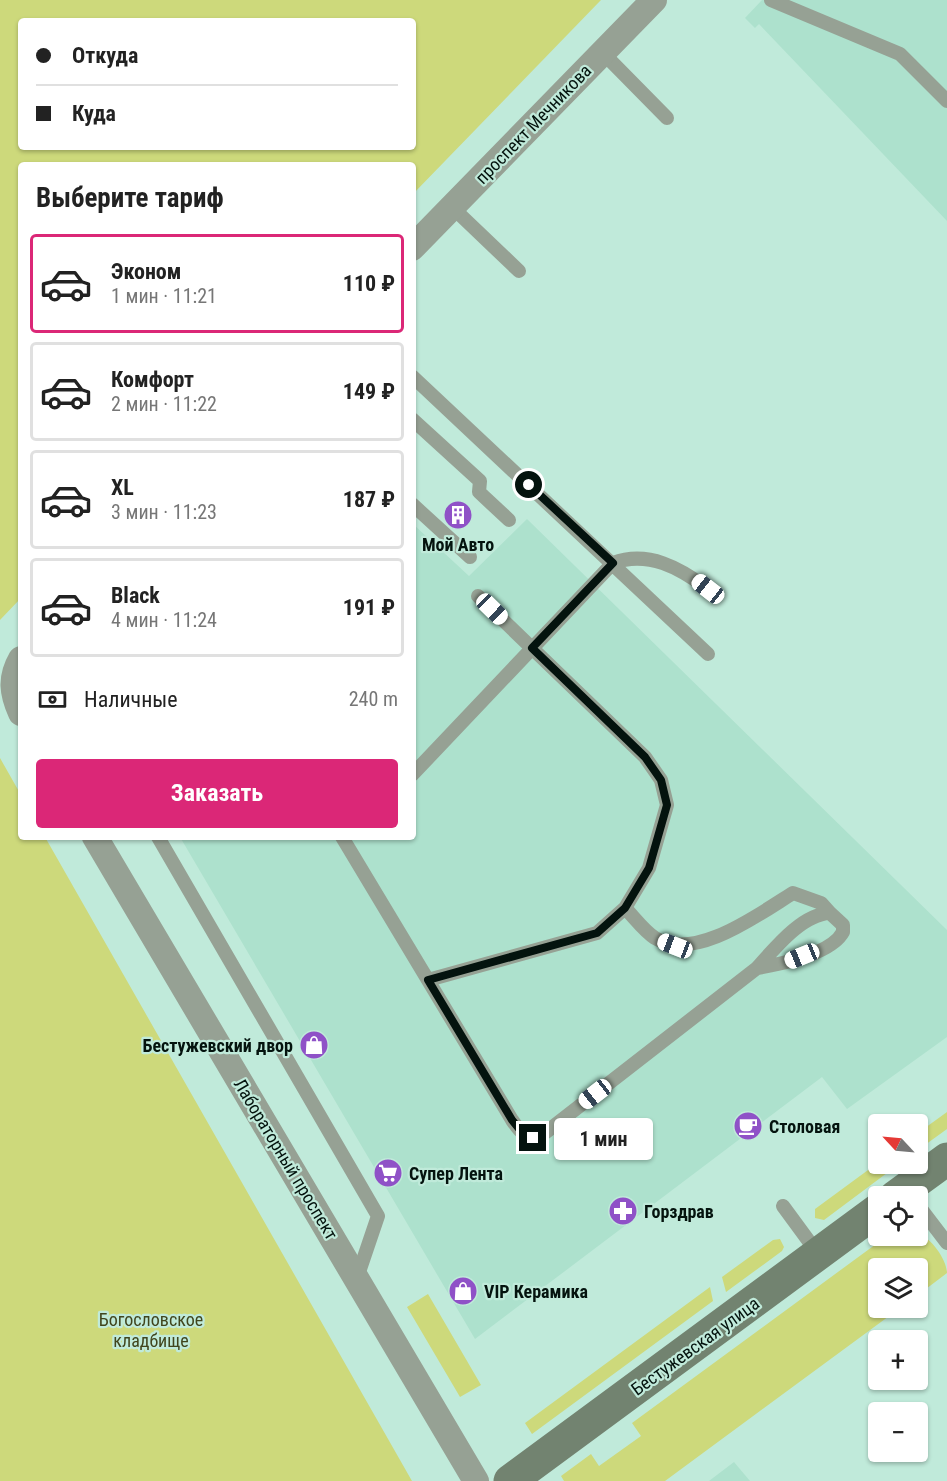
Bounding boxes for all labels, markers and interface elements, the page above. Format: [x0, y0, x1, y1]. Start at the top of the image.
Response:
text: Откуда [72, 43, 138, 68]
street label: проспект Мечникова [471, 60, 595, 188]
text: Куда [72, 101, 116, 126]
text: Выберите тариф [36, 182, 224, 214]
icon: car [39, 257, 93, 311]
text: Эконом [111, 259, 181, 284]
text: 110 ₽ [343, 271, 395, 296]
text: 1 мин · 11:21 [111, 284, 217, 308]
icon: car [39, 365, 93, 419]
text: Комфорт [111, 367, 194, 392]
text: 149 ₽ [343, 379, 395, 404]
text: 2 мин · 11:22 [111, 392, 217, 416]
route start [515, 471, 542, 498]
icon: car [39, 473, 93, 527]
text: XL [111, 475, 134, 500]
text: 187 ₽ [343, 487, 395, 512]
building icon: Мой Авто [442, 499, 474, 531]
text: 3 мин · 11:23 [111, 500, 217, 524]
place label: Мой Авто [422, 534, 494, 555]
car [688, 571, 728, 607]
icon: car [39, 581, 93, 635]
text: Black [111, 583, 160, 608]
car [473, 590, 511, 628]
text: 191 ₽ [343, 595, 395, 620]
text: 4 мин · 11:24 [111, 608, 217, 632]
icon: cash [36, 683, 69, 716]
text: Наличные [84, 687, 178, 712]
text: 240 m [349, 687, 398, 711]
button: Заказать [36, 759, 398, 828]
car [655, 931, 695, 961]
car [782, 941, 822, 971]
shop icon: Бестужевский двор [298, 1029, 330, 1061]
place label: Бестужевский двор [143, 1035, 293, 1056]
street label: Лабораторный проспект [230, 1075, 343, 1244]
car [575, 1076, 615, 1112]
cafe icon: Столовая [732, 1110, 764, 1142]
north arrow [868, 1114, 928, 1174]
map controls [868, 1114, 928, 1462]
place label: Столовая [769, 1116, 840, 1137]
callout: 1 мин [554, 1117, 653, 1159]
route end [519, 1124, 546, 1151]
text: 1 мин [580, 1127, 627, 1151]
supermarket icon: Супер Лента [372, 1157, 404, 1189]
place label: Супер Лента [409, 1163, 503, 1184]
button: locate [868, 1186, 928, 1246]
pharmacy icon: Горздрав [607, 1195, 639, 1227]
place label: Горздрав [644, 1201, 714, 1222]
button: layers [868, 1258, 928, 1318]
shop icon: VIP Керамика [447, 1275, 479, 1307]
place label: VIP Керамика [484, 1281, 588, 1302]
street label: Бестужевская улица [627, 1293, 763, 1399]
park label: Богословское кладбище [99, 1309, 203, 1351]
button: + [868, 1330, 928, 1390]
button: − [868, 1402, 928, 1462]

